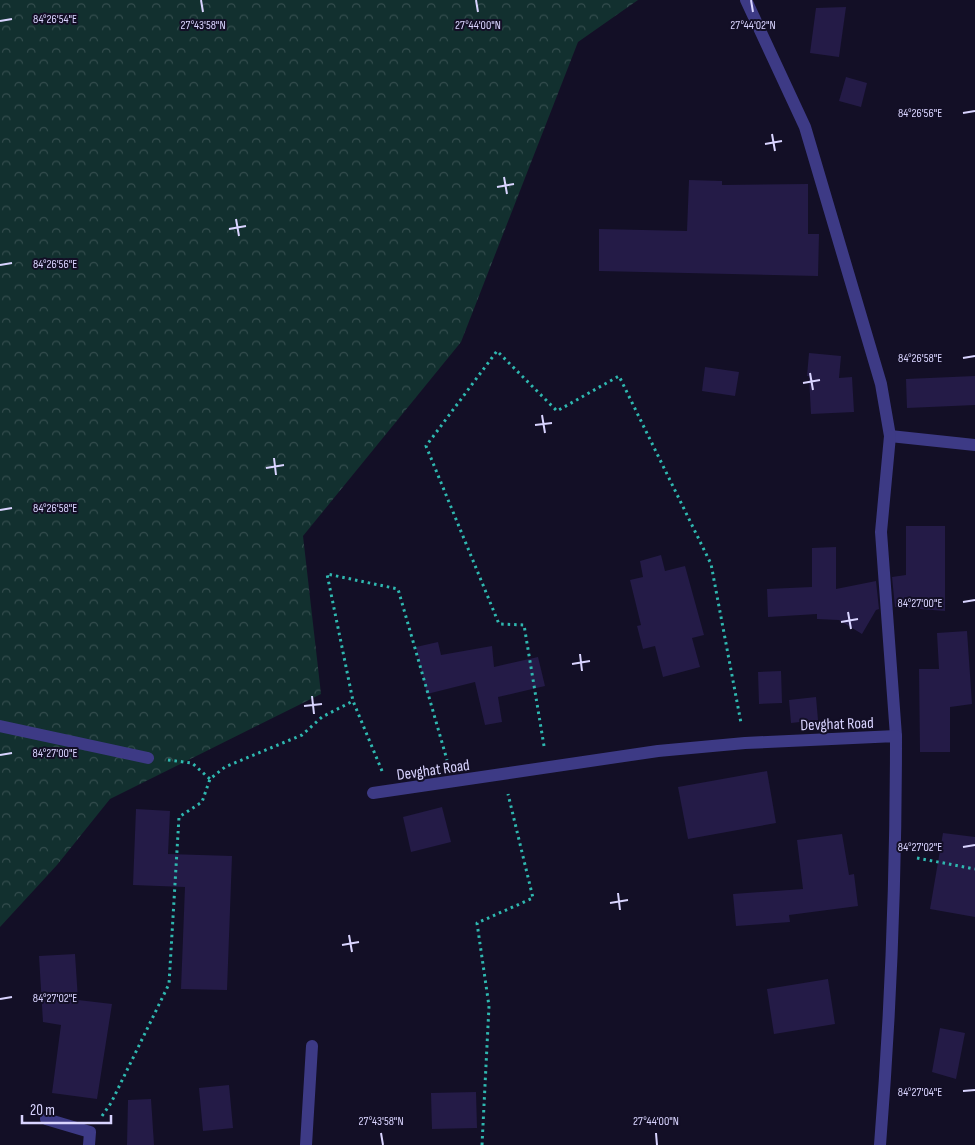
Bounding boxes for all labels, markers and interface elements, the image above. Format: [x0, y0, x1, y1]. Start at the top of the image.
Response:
text: 84°26'54"E [33, 12, 77, 27]
text: 27°43'58"N [180, 18, 226, 33]
text: 27°44'00"N [455, 18, 501, 33]
text: 27°44'02"N [730, 18, 776, 33]
text: 84°26'56"E [898, 106, 942, 121]
text: 84°26'56"E [33, 257, 77, 272]
text: 84°26'58"E [898, 351, 942, 366]
text: 84°26'58"E [33, 501, 77, 516]
text: 84°27'00"E [898, 596, 942, 611]
street label: Devghat Road [800, 714, 874, 735]
text: 84°27'00"E [33, 746, 77, 761]
street label: Devghat Road [396, 756, 471, 785]
text: 84°27'02"E [898, 840, 942, 855]
text: 84°27'02"E [33, 991, 77, 1006]
text: 84°27'04"E [898, 1085, 942, 1100]
scale bar [22, 1092, 111, 1124]
text: 20 m [30, 1101, 55, 1120]
text: 27°43'58"N [358, 1114, 404, 1129]
text: 27°44'00"N [633, 1114, 679, 1129]

